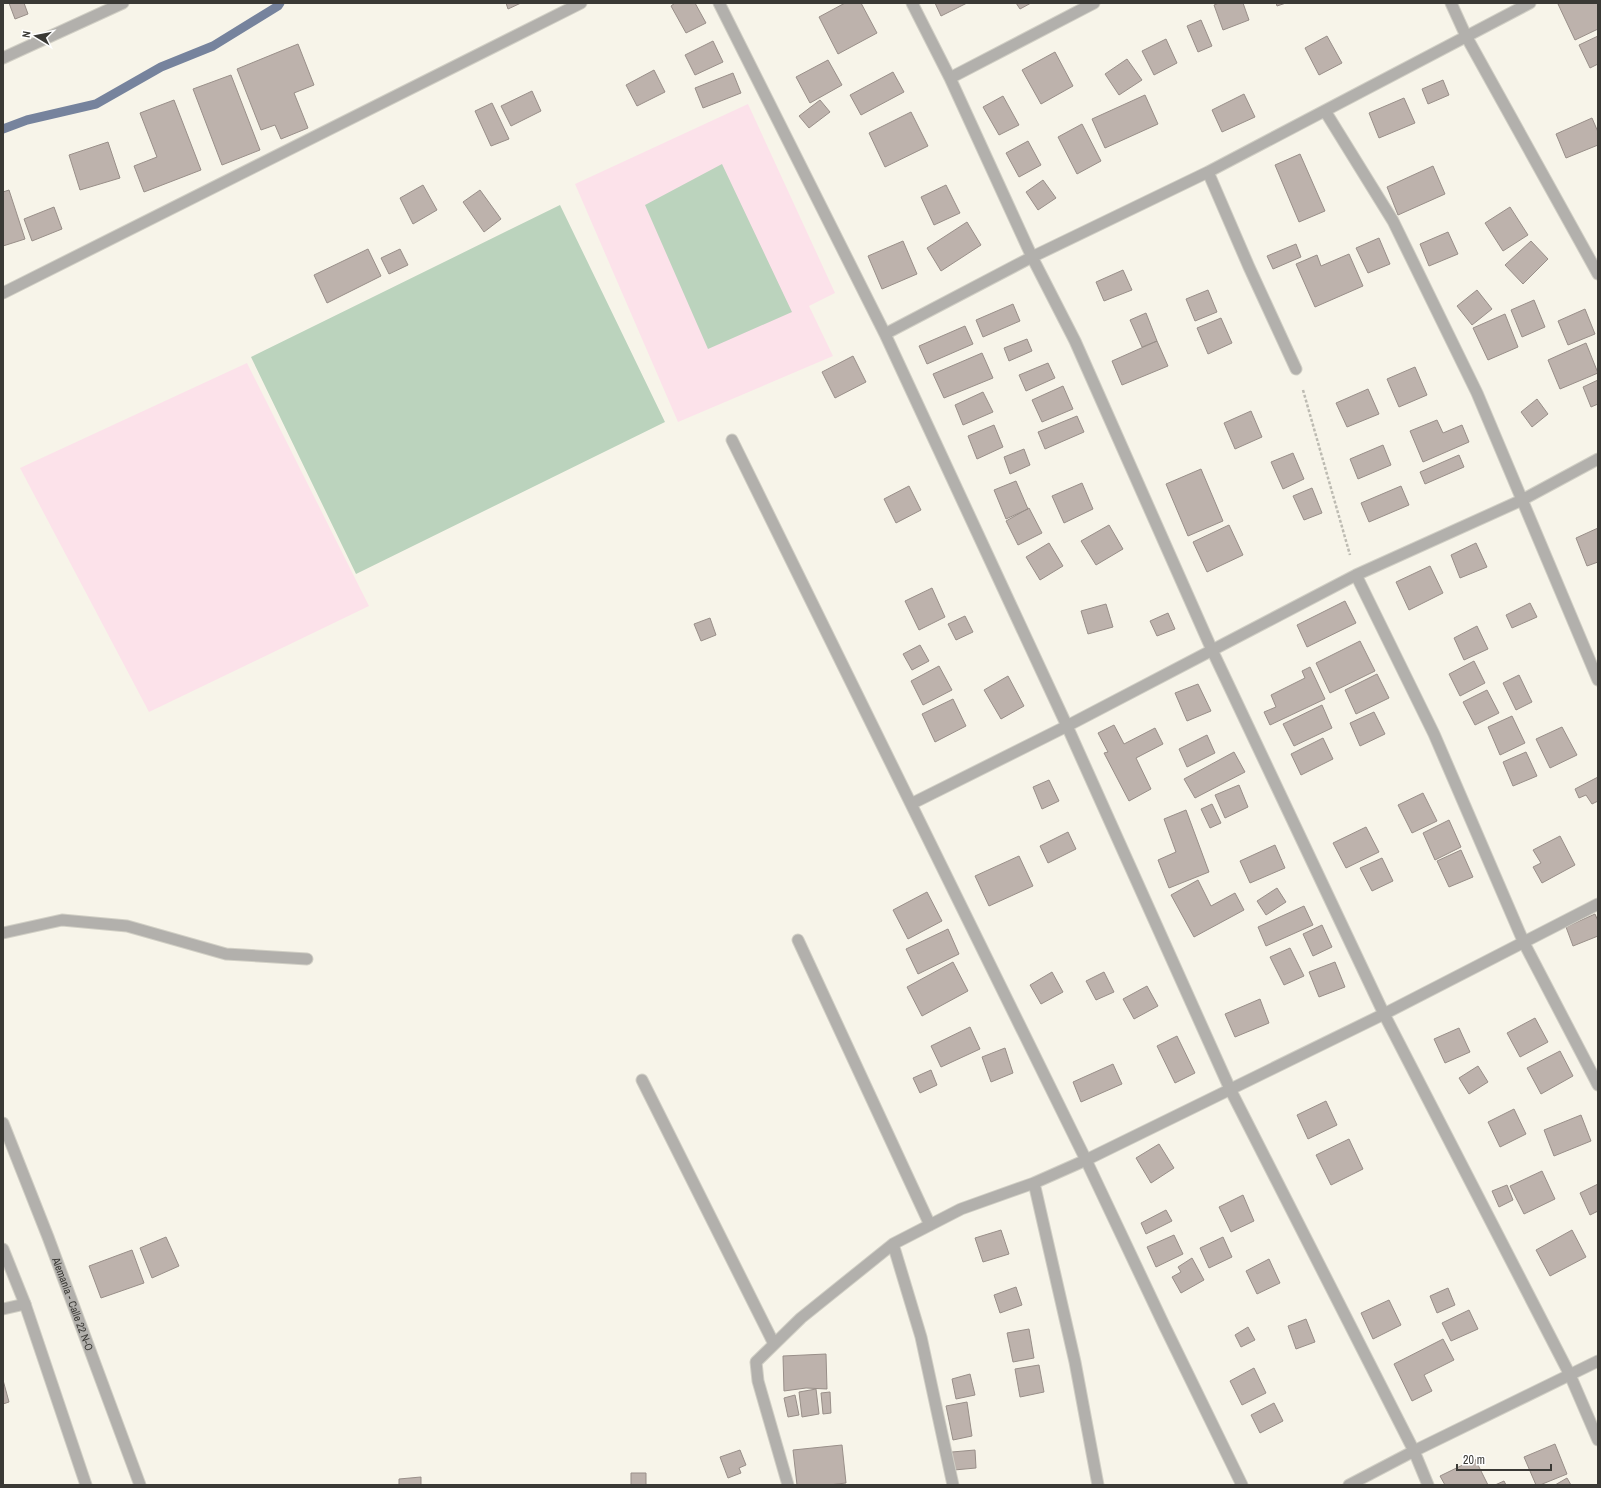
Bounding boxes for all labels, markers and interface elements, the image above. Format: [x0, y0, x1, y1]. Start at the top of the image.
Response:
north arrow [16, 16, 56, 56]
text: N [19, 30, 34, 39]
street label: Alemania - Calle 22 N-O [49, 1254, 97, 1353]
scale bar [1457, 1446, 1551, 1472]
text: 20 m [1463, 1452, 1485, 1468]

